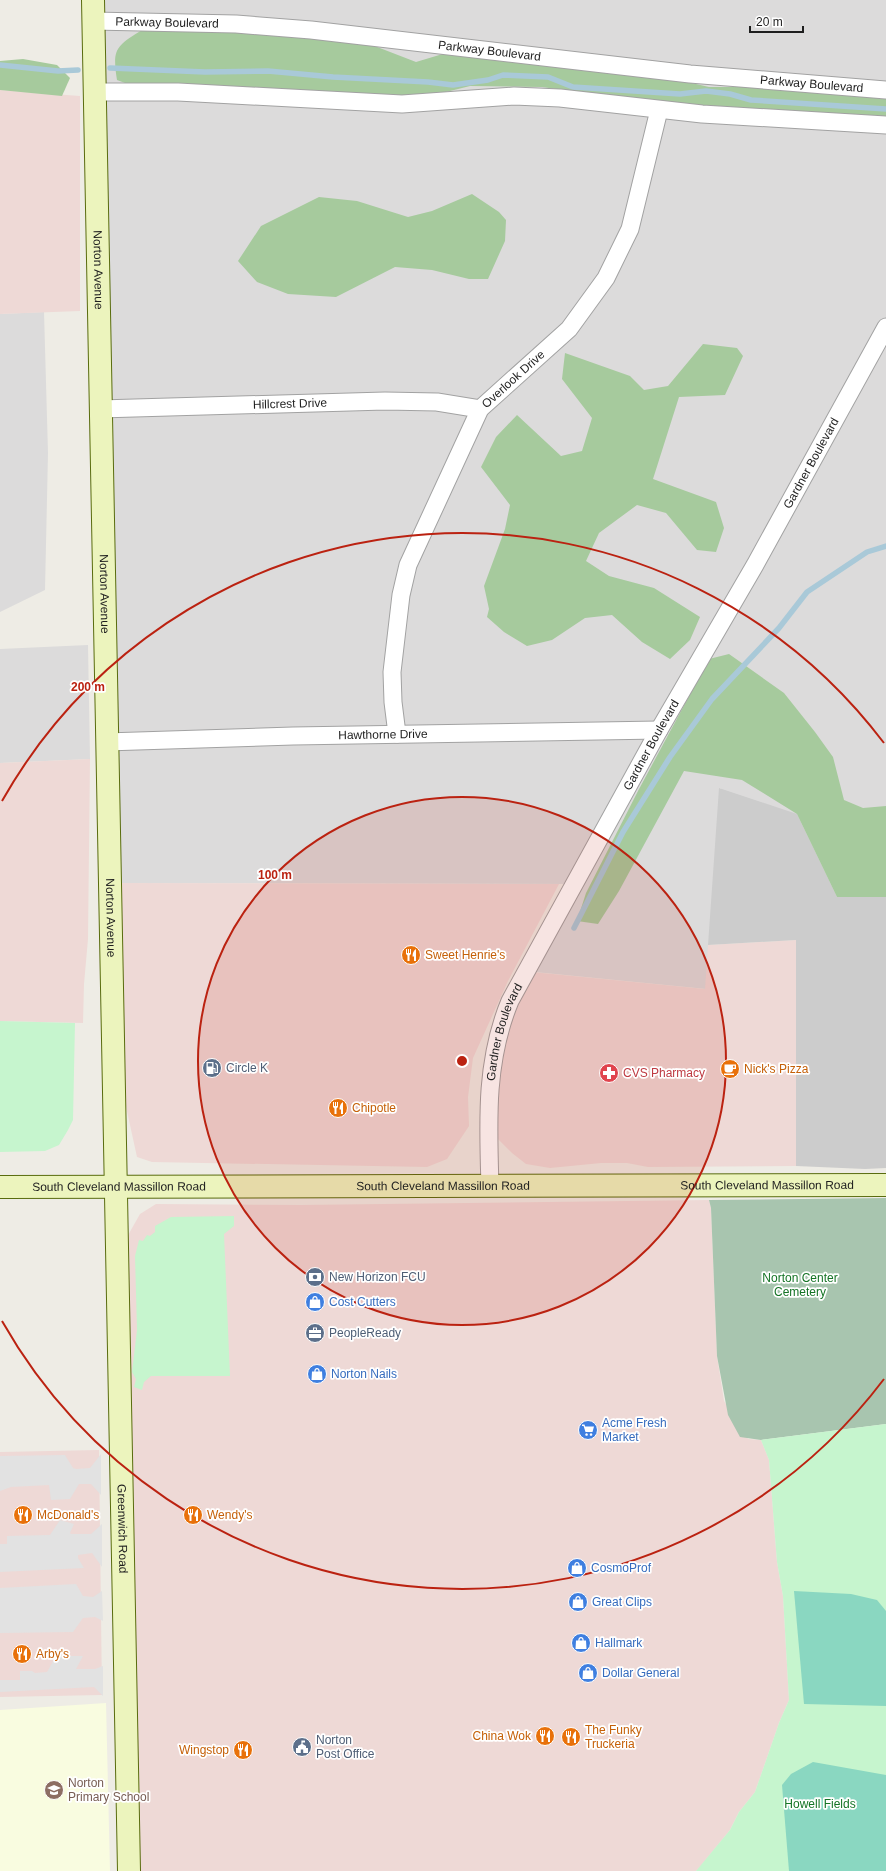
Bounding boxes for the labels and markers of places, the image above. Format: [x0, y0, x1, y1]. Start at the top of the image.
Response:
restaurant icon: Sweet Henrie's [400, 944, 422, 966]
place label: Sweet Henrie's [425, 948, 505, 962]
centre of rings [455, 1054, 469, 1068]
fuel station icon: Circle K [201, 1057, 223, 1079]
cafe icon: Nick's Pizza [719, 1058, 741, 1080]
place label: Circle K [226, 1061, 268, 1075]
pharmacy icon: CVS Pharmacy [598, 1062, 620, 1084]
place label: Nick's Pizza [744, 1062, 809, 1076]
place label: CVS Pharmacy [623, 1066, 705, 1080]
restaurant icon: Chipotle [327, 1097, 349, 1119]
place label: Chipotle [352, 1101, 396, 1115]
bank icon: New Horizon FCU [304, 1266, 326, 1288]
place label: New Horizon FCU [329, 1270, 426, 1284]
shop icon: Cost Cutters [304, 1291, 326, 1313]
place label: Cost Cutters [329, 1295, 396, 1309]
office icon: PeopleReady [304, 1322, 326, 1344]
place label: PeopleReady [329, 1326, 401, 1340]
shop icon: Norton Nails [306, 1363, 328, 1385]
place label: Norton Nails [331, 1367, 397, 1381]
place label: Acme Fresh Market [602, 1416, 667, 1444]
supermarket icon: Acme Fresh Market [577, 1419, 599, 1441]
restaurant icon: McDonald's [12, 1504, 34, 1526]
restaurant icon: Wendy's [182, 1504, 204, 1526]
place label: McDonald's [37, 1508, 99, 1522]
place label: Wendy's [207, 1508, 252, 1522]
shop icon: CosmoProf [566, 1557, 588, 1579]
place label: CosmoProf [591, 1561, 652, 1575]
shop icon: Great Clips [567, 1591, 589, 1613]
place label: Great Clips [592, 1595, 652, 1609]
shop icon: Hallmark [570, 1632, 592, 1654]
place label: Hallmark [595, 1636, 643, 1650]
restaurant icon: Arby's [11, 1643, 33, 1665]
place label: Arby's [36, 1647, 69, 1661]
shop icon: Dollar General [577, 1662, 599, 1684]
place label: Dollar General [602, 1666, 679, 1680]
place label: The Funky Truckeria [585, 1723, 642, 1751]
restaurant icon: China Wok [534, 1725, 556, 1747]
restaurant icon: The Funky Truckeria [560, 1726, 582, 1748]
place label: China Wok [473, 1729, 532, 1743]
place label: Norton Post Office [316, 1733, 375, 1761]
public building icon: Norton Post Office [291, 1736, 313, 1758]
restaurant icon: Wingstop [232, 1739, 254, 1761]
place label: Wingstop [179, 1743, 229, 1757]
place label: Norton Primary School [68, 1776, 149, 1804]
school or university icon: Norton Primary School [43, 1779, 65, 1801]

